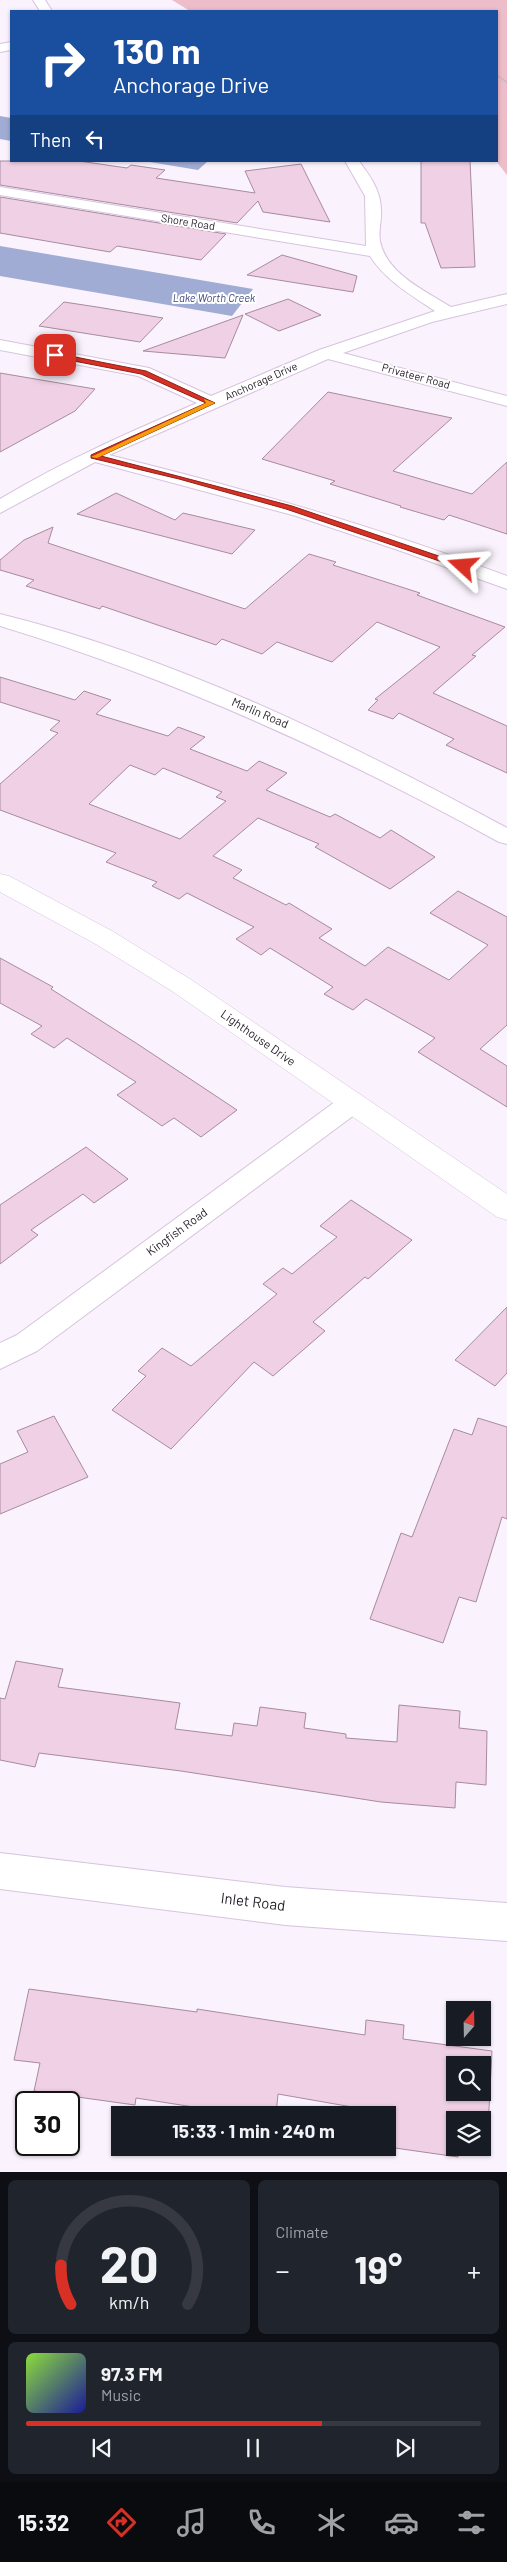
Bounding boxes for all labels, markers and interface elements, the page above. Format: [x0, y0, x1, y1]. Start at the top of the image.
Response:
text: 130 m [113, 29, 200, 71]
icon: right [30, 30, 95, 95]
text: Anchorage Drive [113, 71, 269, 97]
icon: left [81, 125, 109, 153]
text: Then [30, 128, 71, 151]
street label: Shore Road [160, 211, 216, 232]
water label: Lake Worth Creek [173, 291, 256, 304]
pin [34, 334, 76, 376]
icon: arrive [41, 341, 69, 369]
street label: Anchorage Drive [222, 359, 299, 402]
street label: Privateer Road [381, 360, 452, 391]
position arrow [436, 539, 488, 591]
street label: Marlin Road [230, 694, 291, 730]
street label: Lighthouse Drive [219, 1006, 299, 1068]
street label: Kingfish Road [143, 1204, 210, 1258]
street label: Inlet Road [220, 1888, 286, 1914]
north arrow [446, 2001, 491, 2046]
map controls [446, 2001, 491, 2156]
button: search [446, 2056, 491, 2101]
speed limit sign: 30 [15, 2091, 80, 2156]
button: layers [446, 2111, 491, 2156]
text: 15:33 · 1 min · 240 m [172, 2119, 335, 2142]
text: Climate [276, 2222, 328, 2241]
text: 20 [99, 2231, 158, 2293]
text: 19° [354, 2246, 402, 2292]
text: − [276, 2253, 290, 2287]
text: + [467, 2253, 481, 2287]
text: km/h [109, 2291, 149, 2313]
text: 97.3 FM [101, 2362, 163, 2385]
text: Music [101, 2385, 141, 2404]
icon: previous [88, 2434, 116, 2462]
icon: pause [239, 2434, 267, 2462]
icon: next [391, 2434, 419, 2462]
icon: directions [104, 2505, 139, 2540]
icon: music [174, 2505, 209, 2540]
icon: phone [244, 2505, 279, 2540]
icon: climate [314, 2505, 349, 2540]
icon: car [384, 2505, 419, 2540]
icon: filters [454, 2505, 489, 2540]
text: 15:32 [18, 2509, 69, 2535]

